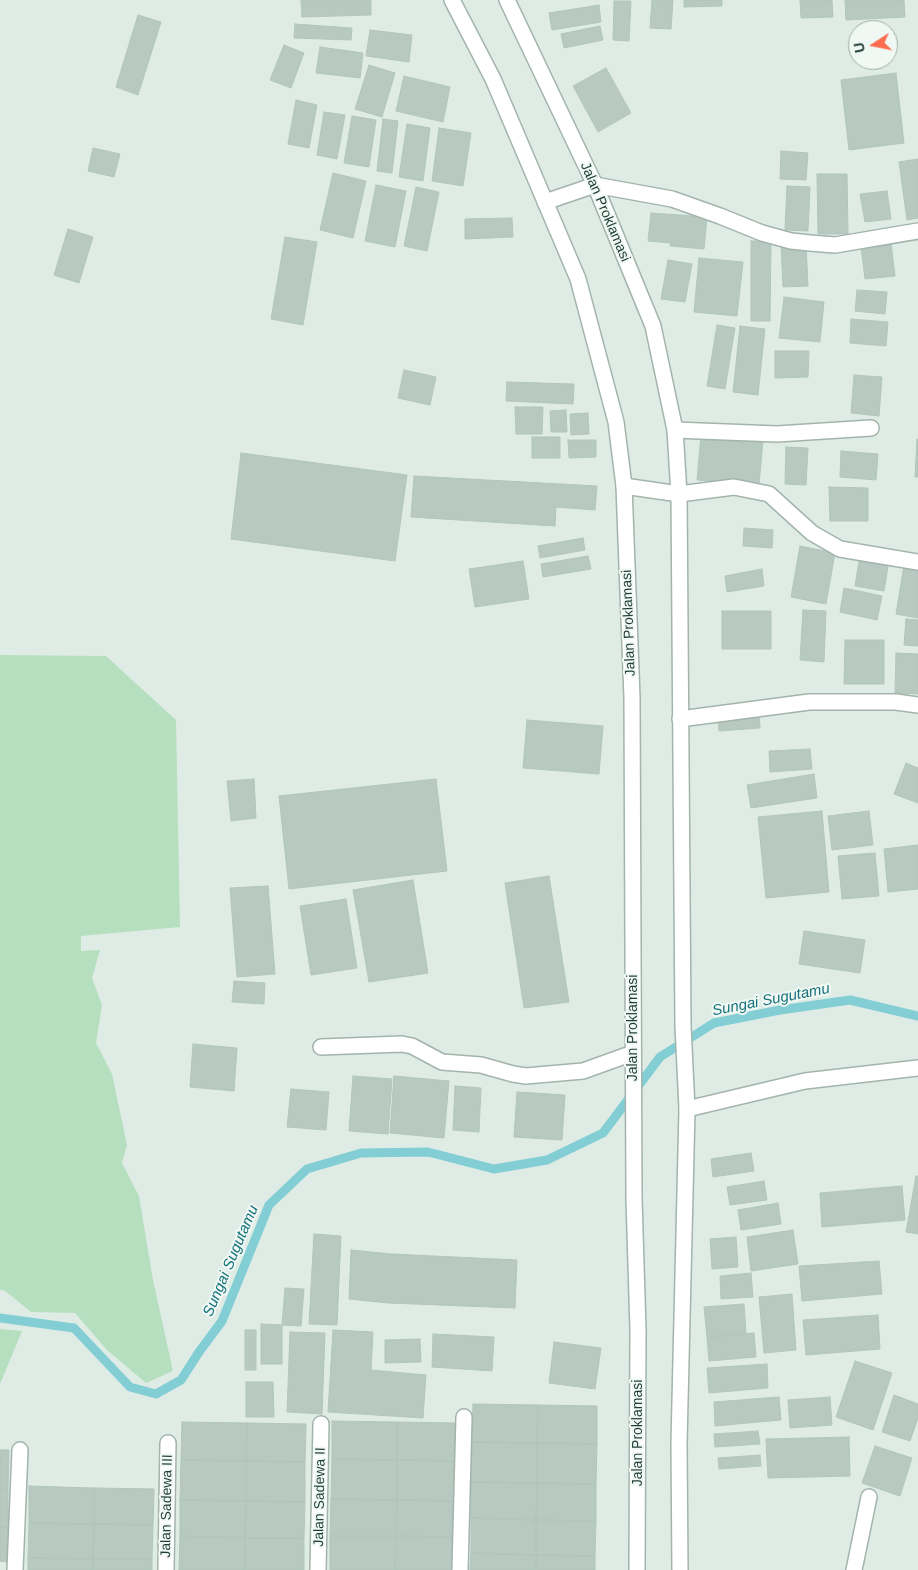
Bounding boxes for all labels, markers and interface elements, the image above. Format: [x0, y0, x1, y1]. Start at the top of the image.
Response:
north arrow [848, 20, 898, 70]
text: U [850, 41, 868, 54]
street label: Jalan Proklamasi [576, 160, 634, 264]
street label: Jalan Proklamasi [619, 569, 639, 677]
street label: Jalan Proklamasi [625, 975, 641, 1081]
water label: Sungai Sugutamu [711, 980, 831, 1020]
water label: Sungai Sugutamu [199, 1203, 263, 1319]
street label: Jalan Proklamasi [630, 1380, 646, 1486]
street label: Jalan Sadewa II [311, 1447, 329, 1547]
street label: Jalan Sadewa III [158, 1454, 176, 1558]

